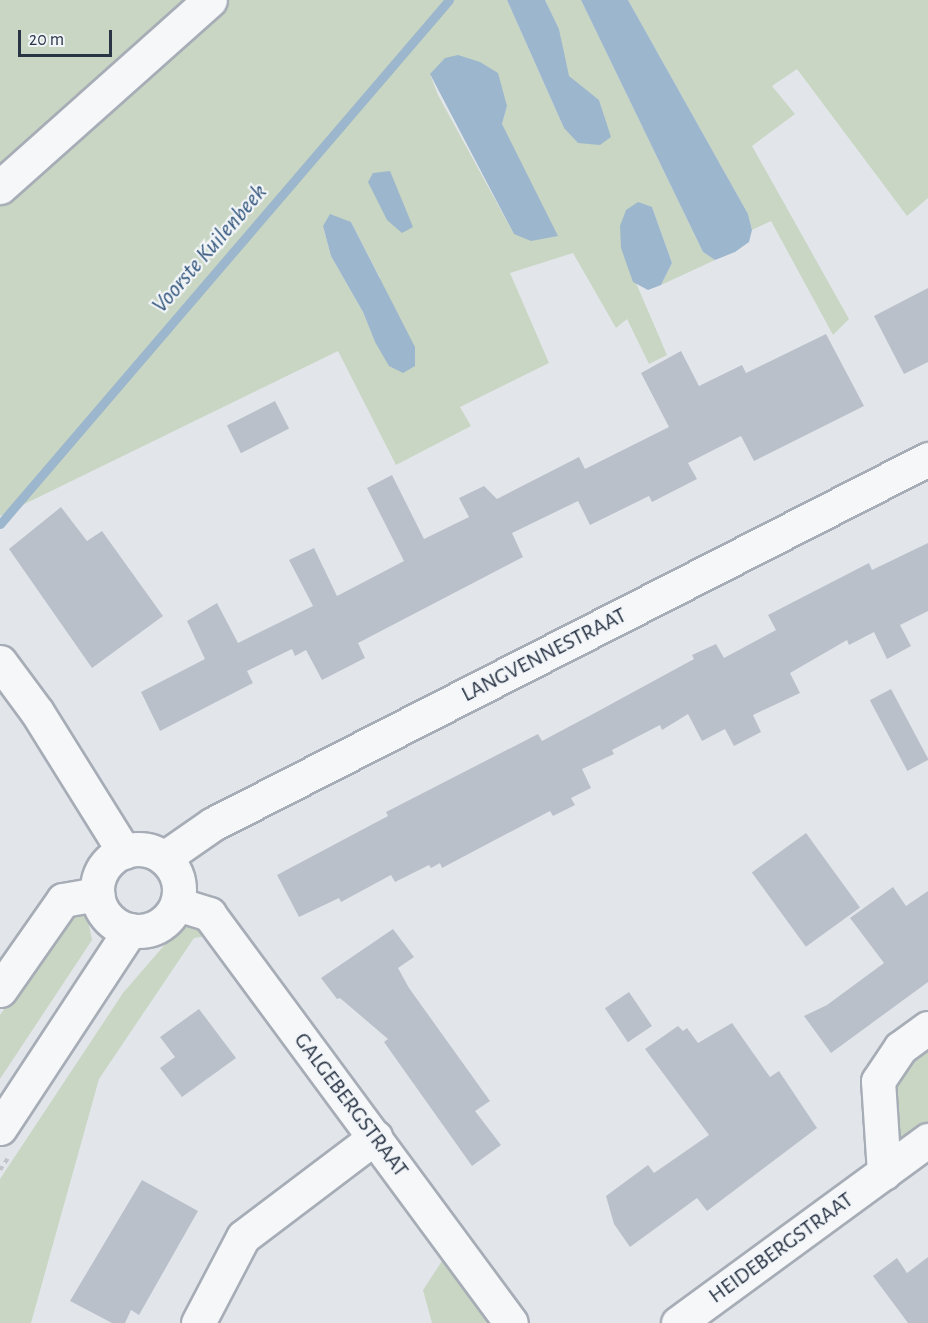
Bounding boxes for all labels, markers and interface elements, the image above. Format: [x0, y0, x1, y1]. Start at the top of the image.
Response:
scale bar [21, 18, 116, 56]
text: 20 m [29, 31, 64, 49]
water label: Voorste Kuilenbeek [146, 179, 274, 319]
street label: LANGVENNESTRAAT [457, 602, 631, 708]
street label: GALGEBERGSTRAAT [288, 1028, 414, 1182]
street label: HEIDEBERGSTRAAT [704, 1187, 858, 1309]

